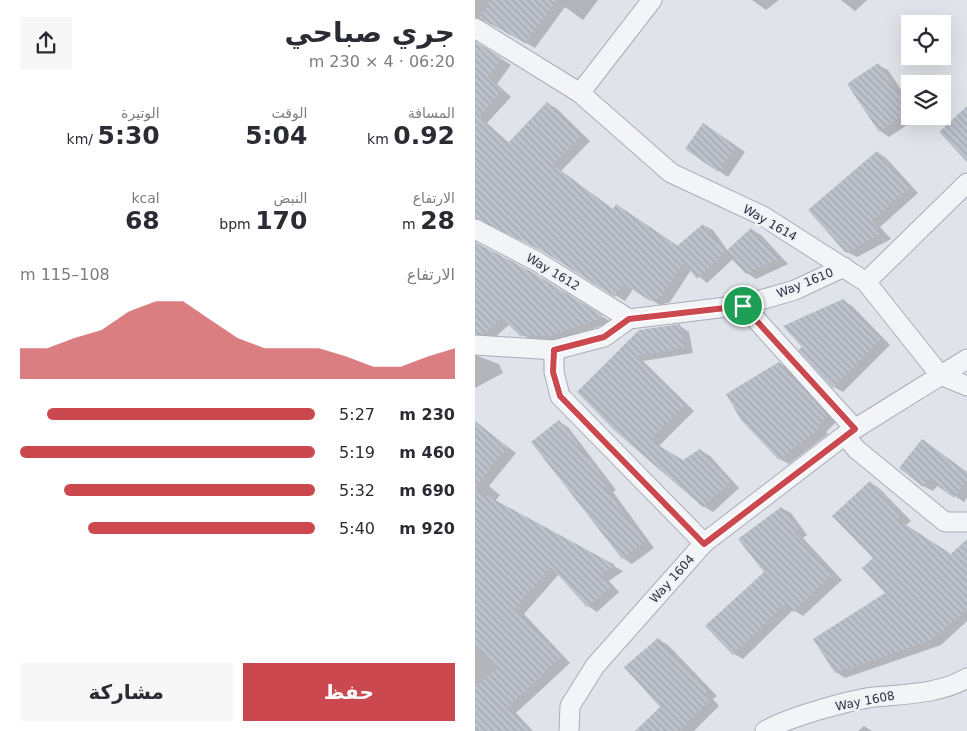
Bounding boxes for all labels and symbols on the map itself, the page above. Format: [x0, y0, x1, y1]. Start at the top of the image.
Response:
street label: Way 1614 [741, 202, 799, 244]
street label: Way 1612 [524, 251, 582, 293]
street label: Way 1610 [775, 265, 835, 301]
pin [722, 285, 764, 327]
street label: Way 1604 [647, 552, 697, 606]
street label: Way 1608 [834, 688, 896, 714]

